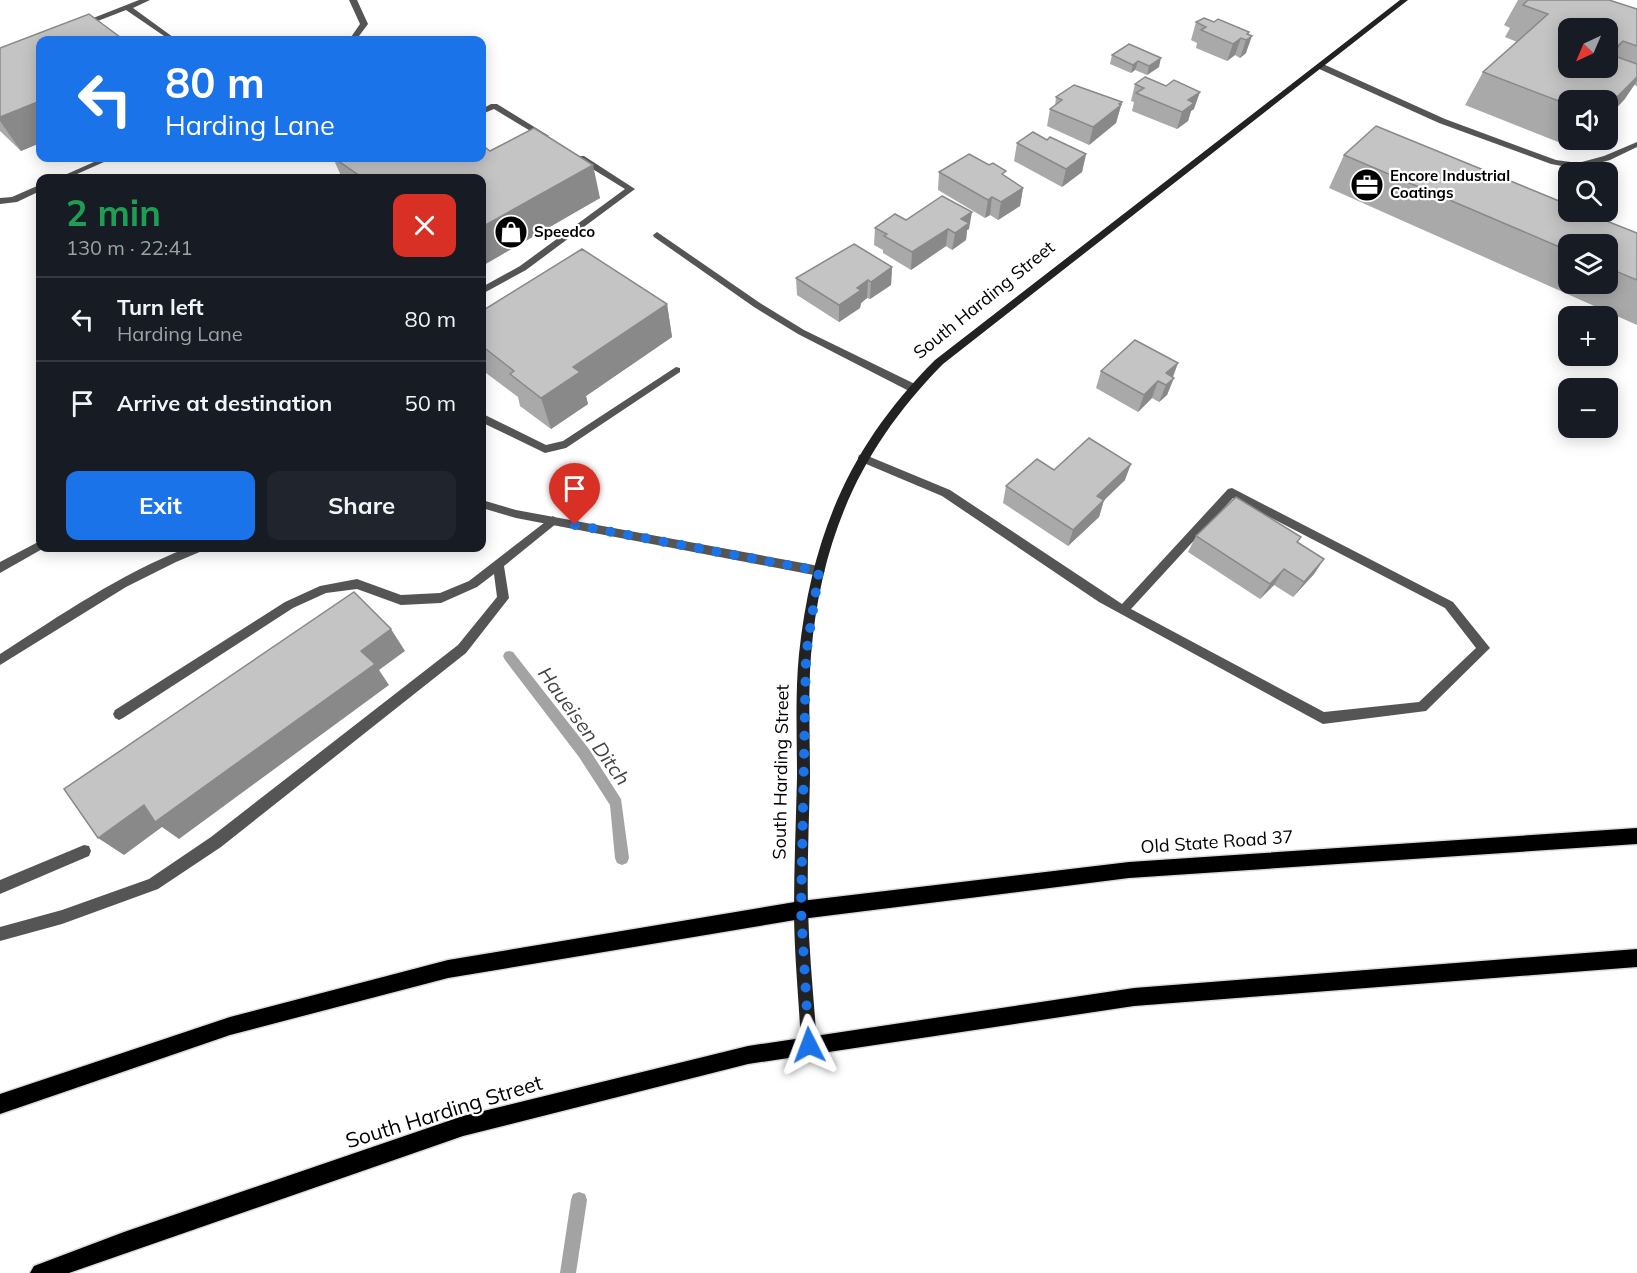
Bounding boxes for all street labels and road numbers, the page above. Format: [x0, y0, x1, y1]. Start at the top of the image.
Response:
street label: South Harding Street [908, 235, 1059, 364]
street label: South Harding Street [767, 684, 794, 860]
street label: Old State Road 37 [1140, 825, 1294, 858]
street label: South Harding Street [342, 1069, 545, 1153]

